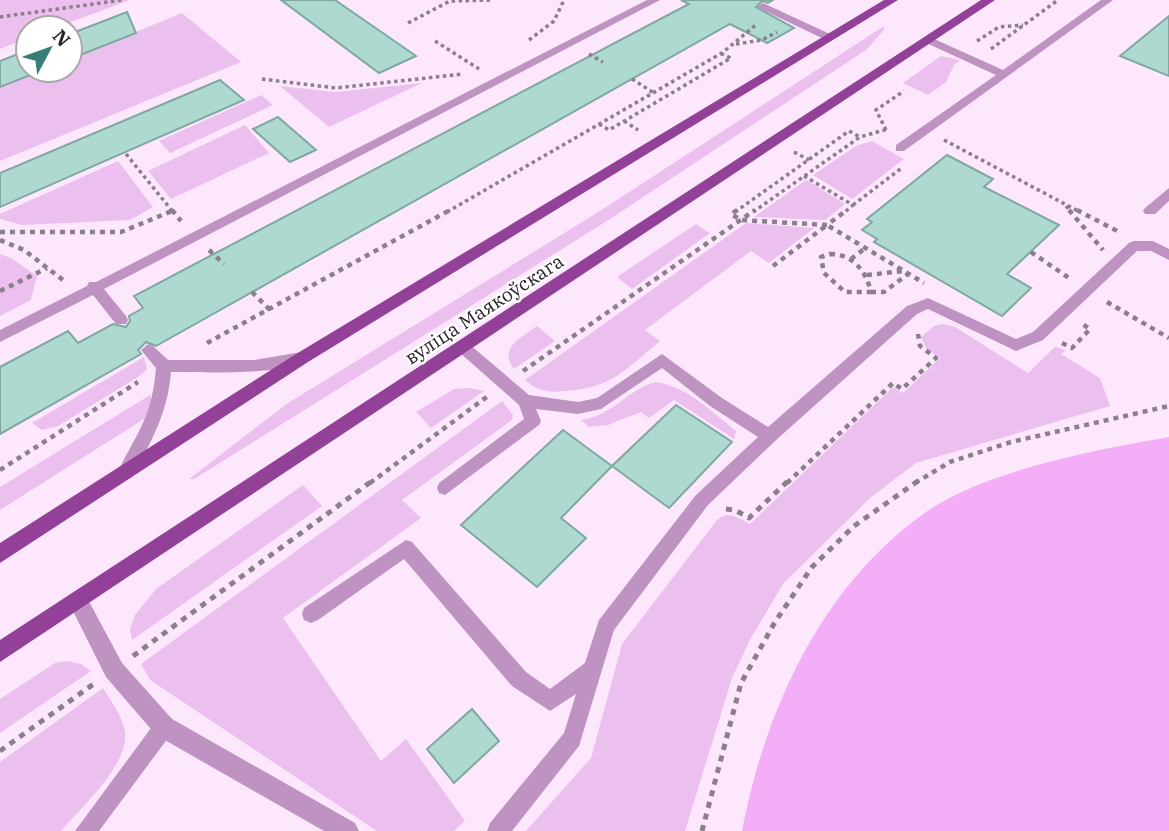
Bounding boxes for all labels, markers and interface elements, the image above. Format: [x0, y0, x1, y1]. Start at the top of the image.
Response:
north arrow [14, 14, 84, 84]
text: N [48, 24, 76, 51]
street label: вуліца Маякоўскага [400, 249, 568, 369]

